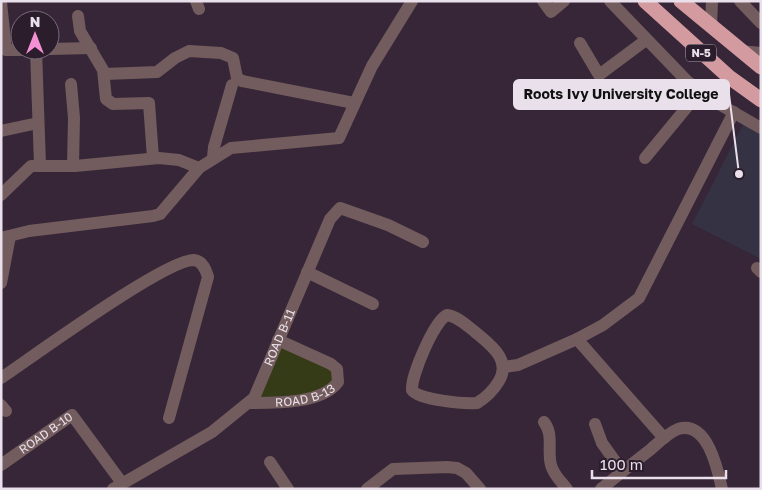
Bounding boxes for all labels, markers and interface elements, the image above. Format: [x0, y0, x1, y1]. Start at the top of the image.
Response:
north arrow [10, 10, 60, 60]
text: N [30, 13, 40, 30]
road number: N-5 [686, 44, 716, 62]
callout: Roots Ivy University College [514, 80, 729, 109]
text: Roots Ivy University College [524, 85, 719, 102]
street label: ROAD B-11 [260, 306, 298, 368]
street label: ROAD B-13 [275, 380, 338, 410]
street label: ROAD B-10 [16, 409, 75, 457]
scale bar [592, 448, 726, 480]
text: 100 m [600, 455, 643, 473]

